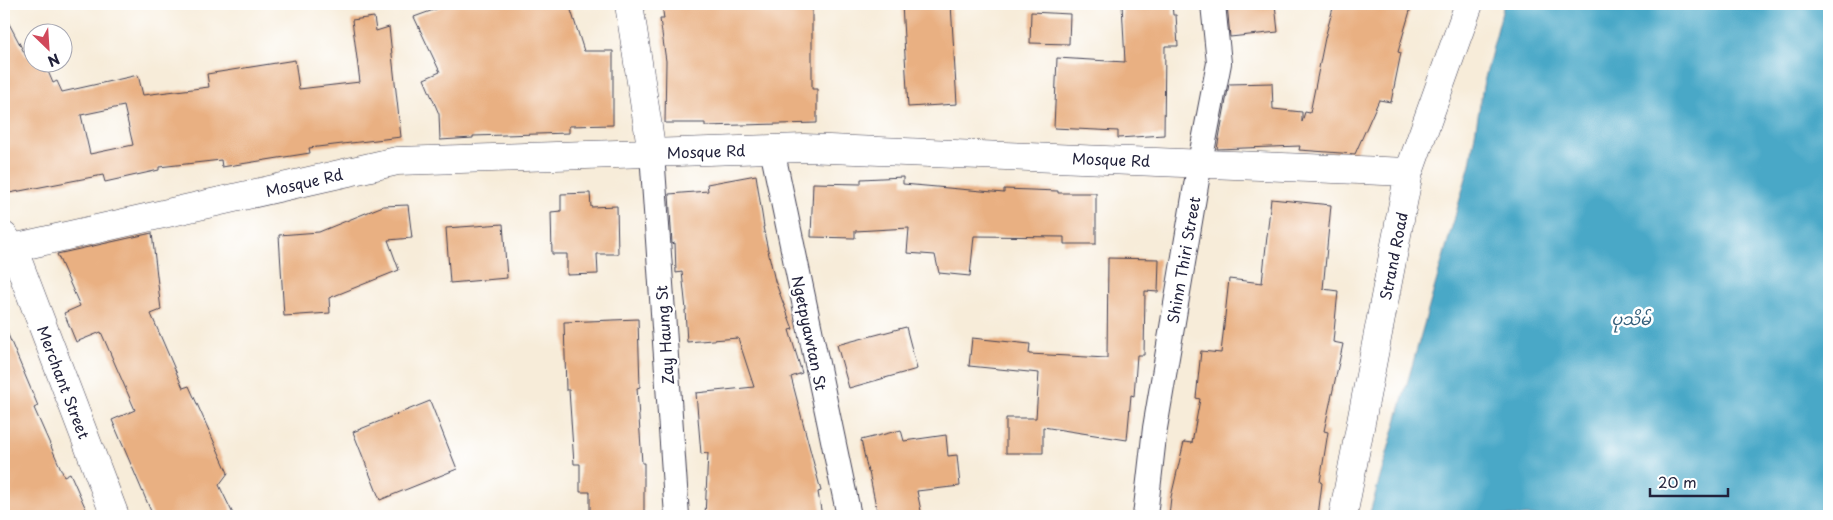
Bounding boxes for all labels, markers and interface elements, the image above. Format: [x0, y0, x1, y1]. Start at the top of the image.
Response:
north arrow [22, 22, 72, 72]
text: N [44, 48, 63, 72]
street label: Mosque Rd [666, 138, 746, 164]
street label: Mosque Rd [1071, 146, 1151, 172]
street label: Mosque Rd [263, 162, 345, 202]
street label: Shinn Thiri Street [1161, 195, 1205, 325]
street label: Strand Road [1373, 210, 1413, 302]
street label: Ngetpyawtan St [787, 273, 833, 393]
street label: Zay Haung St [649, 285, 679, 385]
water label: ပုသိမ် [1611, 306, 1652, 333]
street label: Merchant Street [32, 322, 96, 442]
scale bar [1650, 465, 1728, 497]
text: 20 m [1658, 470, 1697, 493]

